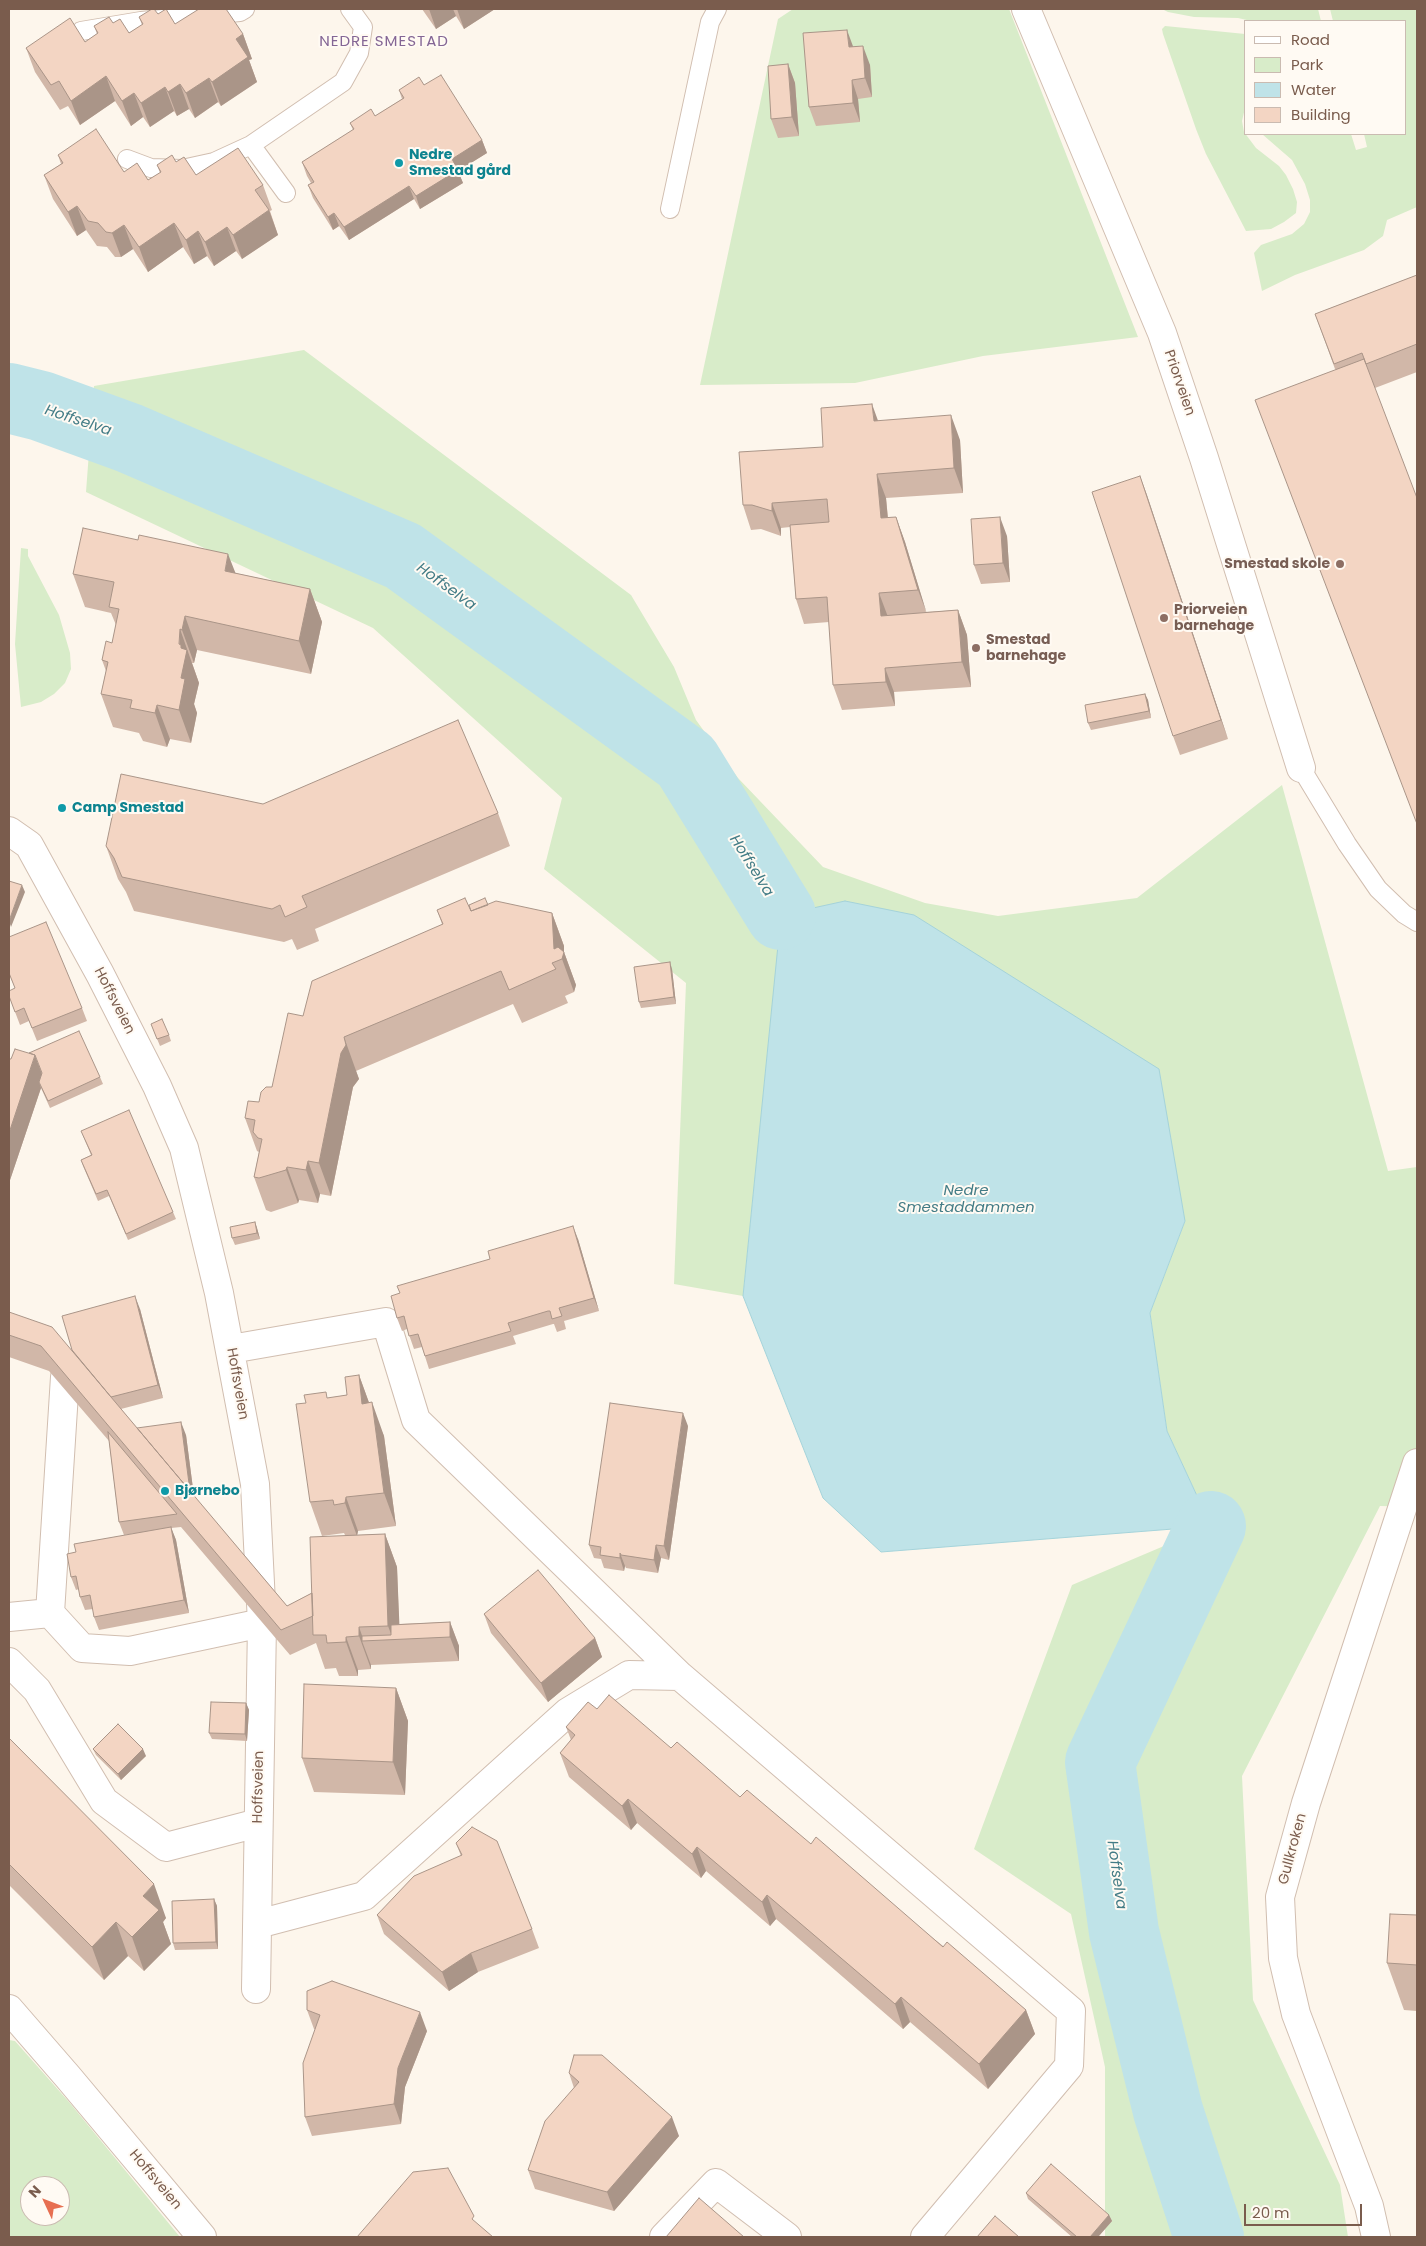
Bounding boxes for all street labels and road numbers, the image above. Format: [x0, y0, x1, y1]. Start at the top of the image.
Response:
street label: Priorveien [1160, 348, 1198, 418]
street label: Hoffsveien [90, 965, 138, 1037]
street label: Hoffsveien [222, 1347, 252, 1421]
street label: Hoffsveien [250, 1750, 268, 1824]
street label: Gullkroken [1275, 1812, 1311, 1886]
street label: Hoffsveien [125, 2147, 185, 2213]

